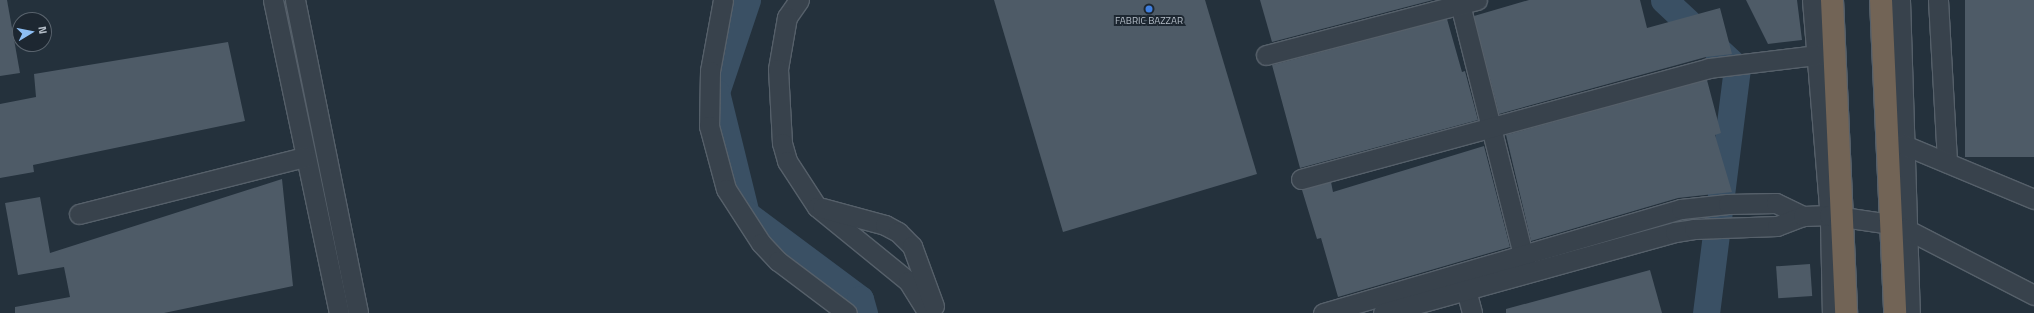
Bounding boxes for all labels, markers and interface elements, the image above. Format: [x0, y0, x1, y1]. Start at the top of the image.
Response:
marker: FABRIC BAZZAR [1144, 4, 1154, 14]
north arrow [12, 12, 52, 52]
place label: FABRIC BAZZAR [1115, 15, 1183, 27]
text: N [34, 25, 51, 35]

